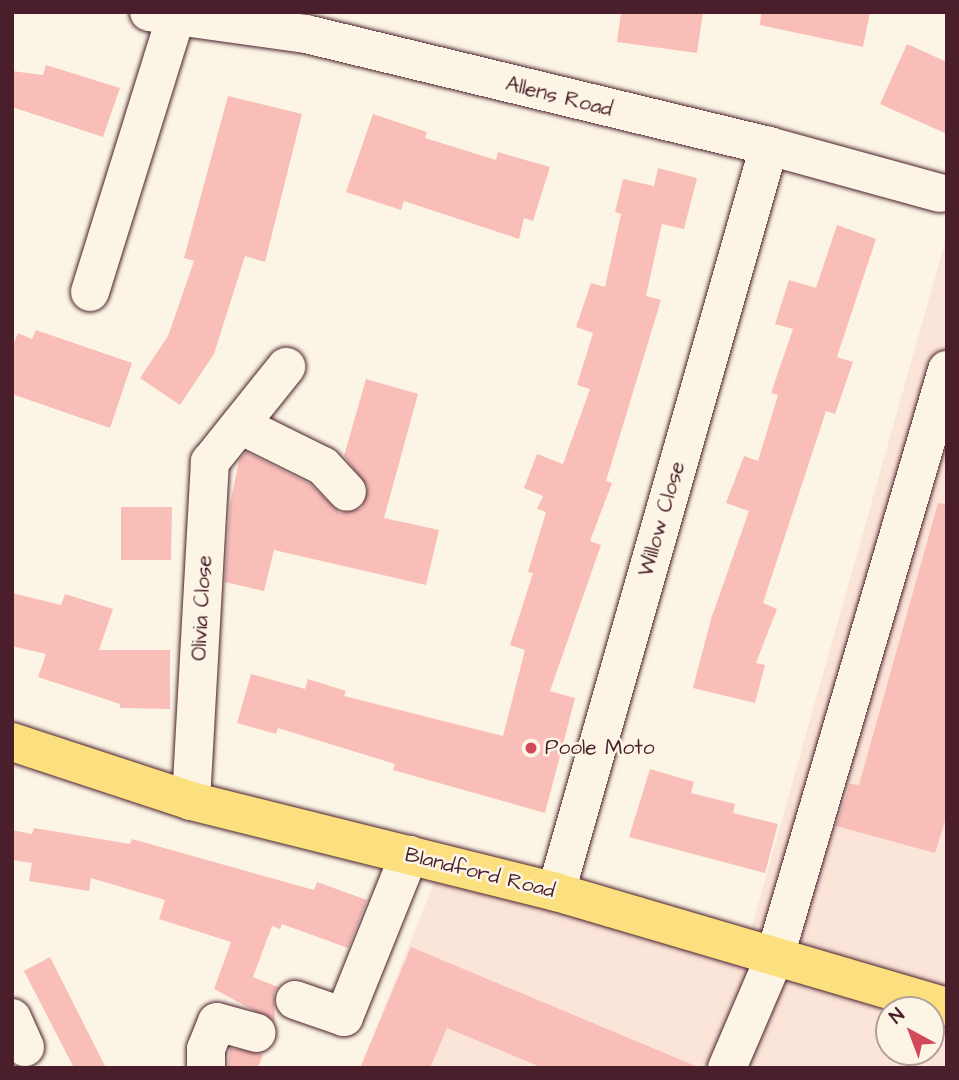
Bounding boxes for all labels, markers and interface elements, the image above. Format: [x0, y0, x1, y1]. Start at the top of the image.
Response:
street label: Allens Road [503, 72, 615, 122]
street label: Willow Close [634, 459, 690, 579]
street label: Olivia Close [187, 555, 217, 661]
place label: Poole Moto [545, 735, 655, 761]
marker: Poole Moto [523, 740, 539, 756]
street label: Blandford Road [403, 842, 557, 904]
north arrow [875, 996, 945, 1066]
text: N [884, 1002, 911, 1030]

